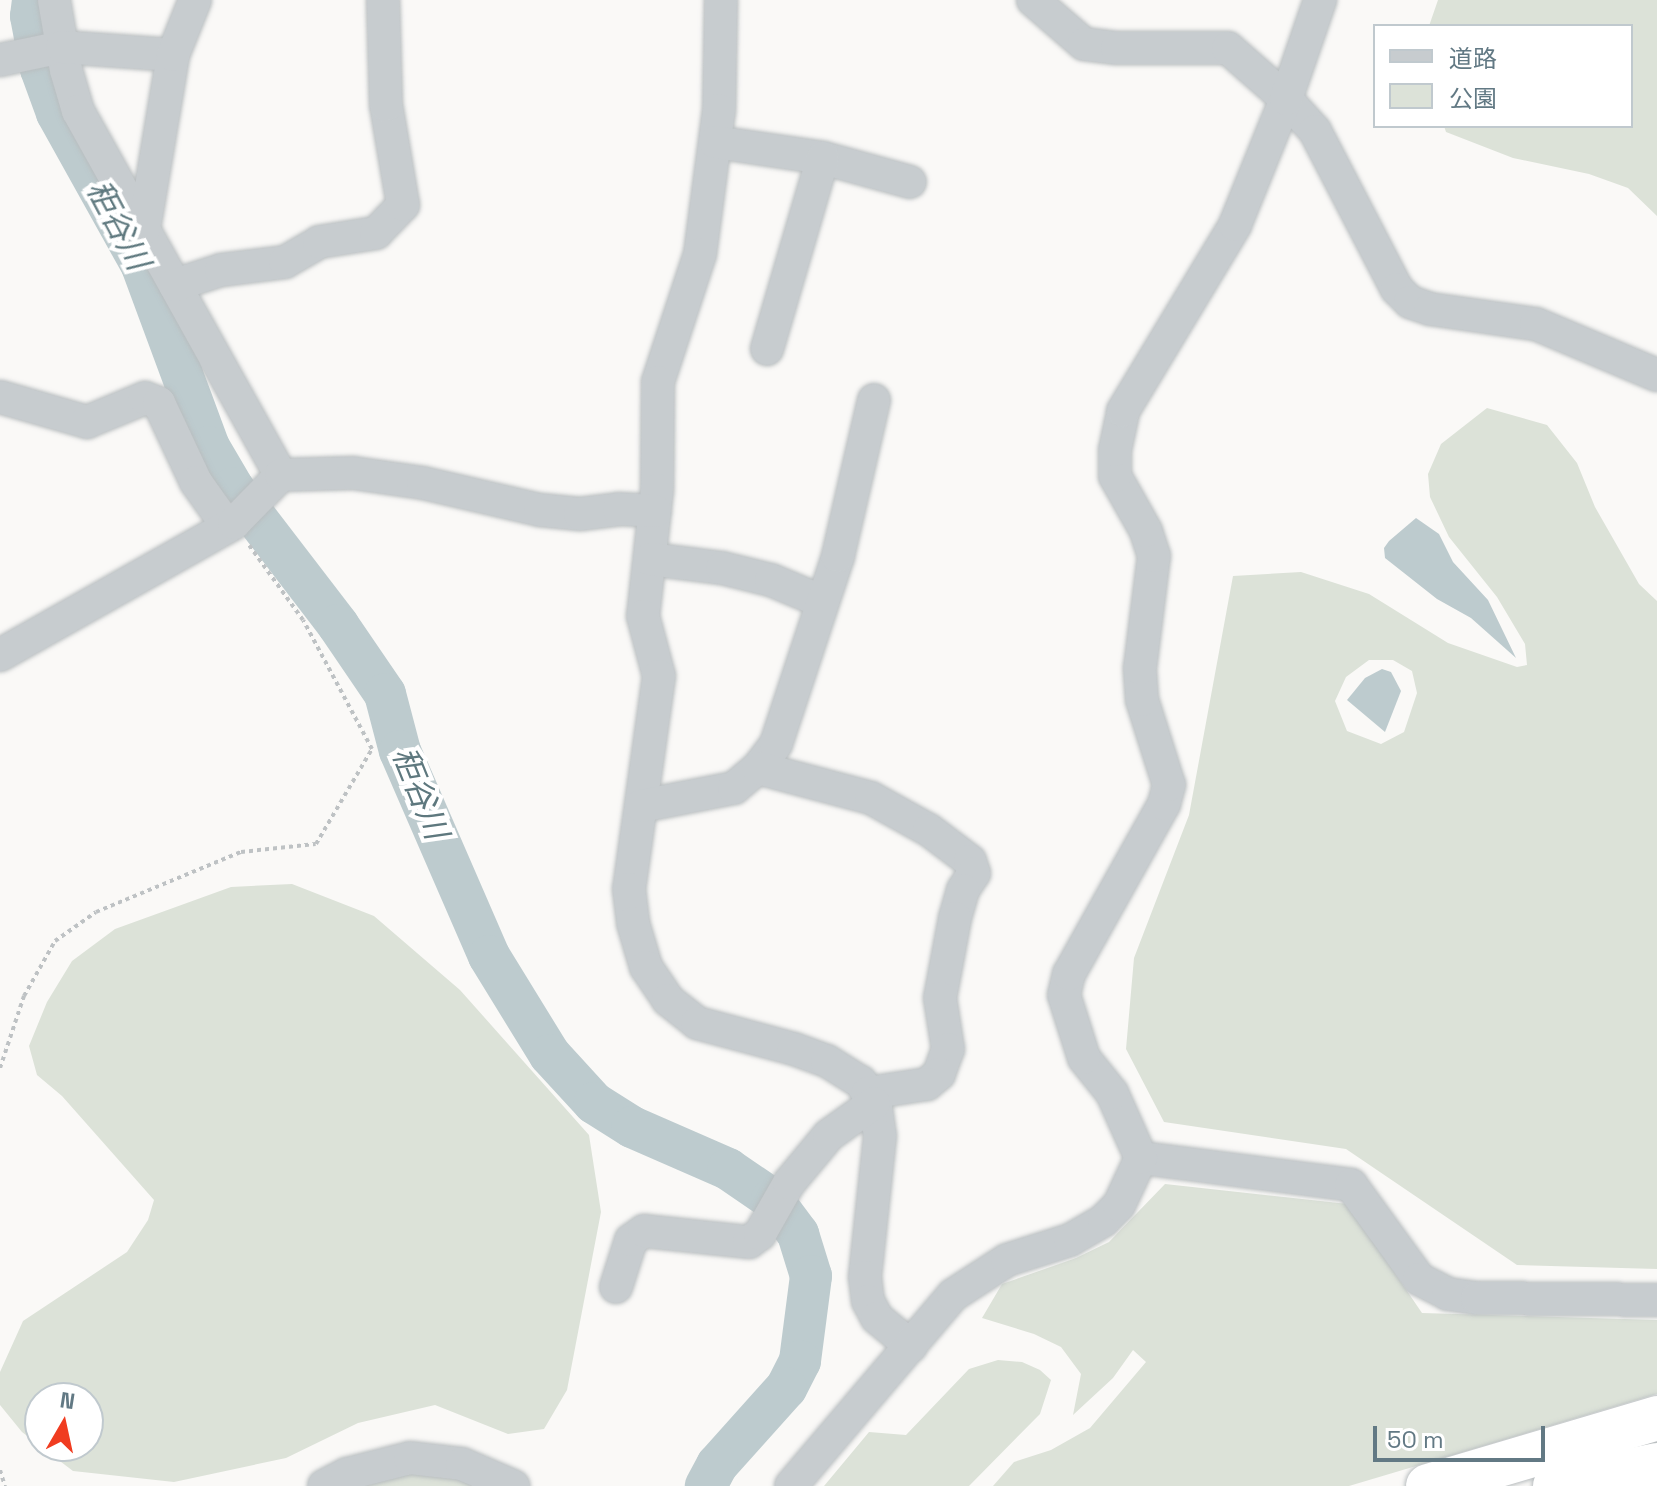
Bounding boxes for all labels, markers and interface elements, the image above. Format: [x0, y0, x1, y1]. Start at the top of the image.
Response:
legend [1373, 24, 1633, 128]
text: 道路 [1449, 43, 1497, 74]
text: 公園 [1449, 83, 1497, 114]
water label: 秬谷川 [79, 174, 157, 276]
water label: 秬谷川 [384, 741, 456, 845]
north arrow [24, 1382, 104, 1462]
text: N [58, 1385, 77, 1415]
scale bar [1377, 1410, 1549, 1460]
text: 50 m [1387, 1424, 1444, 1455]

